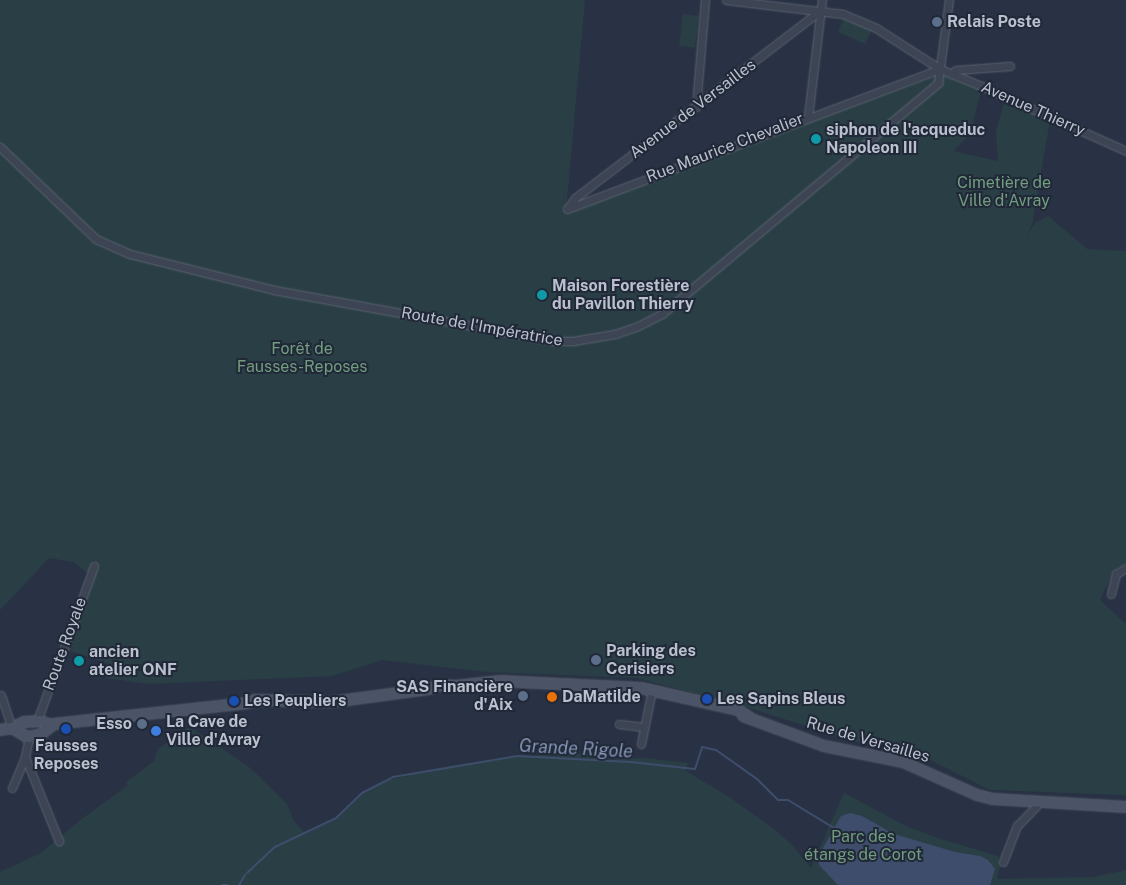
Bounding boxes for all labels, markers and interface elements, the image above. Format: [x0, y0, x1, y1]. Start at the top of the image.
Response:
place label: Relais Poste [947, 12, 1041, 32]
marker: Relais Poste [931, 16, 943, 28]
street label: Avenue de Versailles [626, 55, 760, 163]
street label: Avenue Thierry [978, 77, 1088, 141]
street label: Rue Maurice Chevalier [644, 109, 806, 187]
place label: siphon de l'acqueduc Napoleon III [826, 120, 985, 158]
marker: siphon de l'acqueduc Napoleon III [810, 133, 822, 145]
park label: Cimetière de Ville d'Avray [957, 173, 1051, 211]
place label: Maison Forestière du Pavillon Thierry [552, 276, 694, 314]
marker: Maison Forestière du Pavillon Thierry [536, 289, 548, 301]
street label: Route de l'Impératrice [400, 303, 564, 351]
park label: Forêt de Fausses-Reposes [237, 339, 367, 377]
street label: Route Royale [39, 595, 91, 693]
place label: Parking des Cerisiers [606, 641, 696, 679]
place label: ancien atelier ONF [89, 642, 177, 680]
marker: Parking des Cerisiers [590, 654, 602, 666]
marker: ancien atelier ONF [73, 655, 85, 667]
place label: SAS Financière d'Aix [396, 677, 513, 715]
place label: DaMatilde [562, 687, 641, 707]
place label: Les Sapins Bleus [717, 689, 846, 709]
marker: SAS Financière d'Aix [517, 690, 529, 702]
place label: Les Peupliers [244, 691, 347, 711]
marker: DaMatilde [546, 691, 558, 703]
marker: Les Sapins Bleus [701, 693, 713, 705]
marker: Les Peupliers [228, 695, 240, 707]
place label: La Cave de Ville d'Avray [166, 712, 261, 750]
street label: Rue de Versailles [804, 713, 932, 767]
place label: Esso [96, 714, 132, 734]
marker: Esso [136, 718, 148, 730]
marker: Fausses Reposes [60, 723, 72, 735]
marker: La Cave de Ville d'Avray [150, 725, 162, 737]
water label: Grande Rigole [518, 735, 634, 763]
place label: Fausses Reposes [33, 736, 99, 774]
park label: Parc des étangs de Corot [804, 827, 922, 865]

